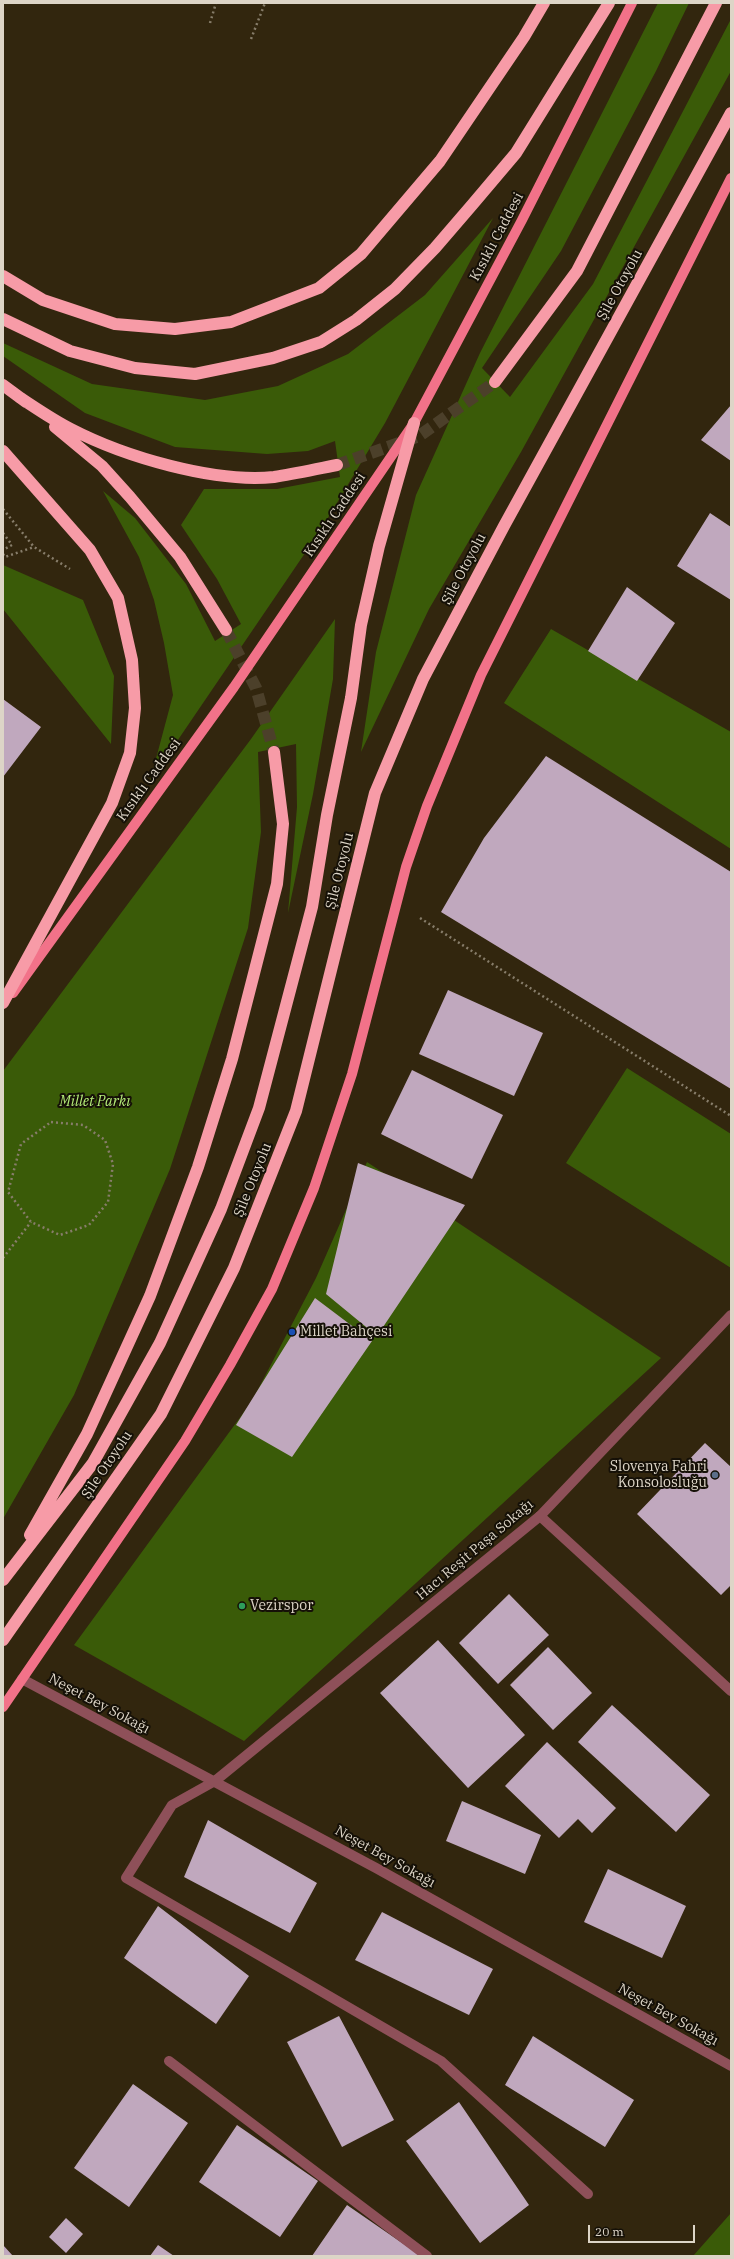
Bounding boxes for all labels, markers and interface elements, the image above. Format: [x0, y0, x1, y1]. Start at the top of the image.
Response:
street label: Kısıklı Caddesi [467, 190, 527, 284]
street label: Şile Otoyolu [594, 247, 646, 323]
street label: Kısıklı Caddesi [301, 470, 369, 560]
street label: Şile Otoyolu [438, 530, 490, 608]
street label: Kısıklı Caddesi [113, 736, 185, 824]
street label: Şile Otoyolu [322, 831, 358, 911]
park label: Millet Parkı [60, 1094, 130, 1110]
street label: Şile Otoyolu [231, 1140, 275, 1220]
place label: Millet Bahçesi [300, 1324, 392, 1340]
marker: Millet Bahçesi [287, 1327, 297, 1337]
street label: Şile Otoyolu [78, 1428, 136, 1502]
place label: Slovenya Fahri Konsolosluğu [610, 1459, 707, 1492]
marker: Slovenya Fahri Konsolosluğu [710, 1470, 720, 1480]
street label: Hacı Reşit Paşa Sokağı [413, 1496, 537, 1604]
place label: Vezirspor [250, 1598, 313, 1614]
marker: Vezirspor [237, 1601, 247, 1611]
street label: Neşet Bey Sokağı [45, 1670, 153, 1738]
street label: Neşet Bey Sokağı [332, 1822, 438, 1892]
street label: Neşet Bey Sokağı [615, 1980, 721, 2050]
scale bar [590, 2217, 697, 2243]
text: 20 m [595, 2224, 624, 2239]

